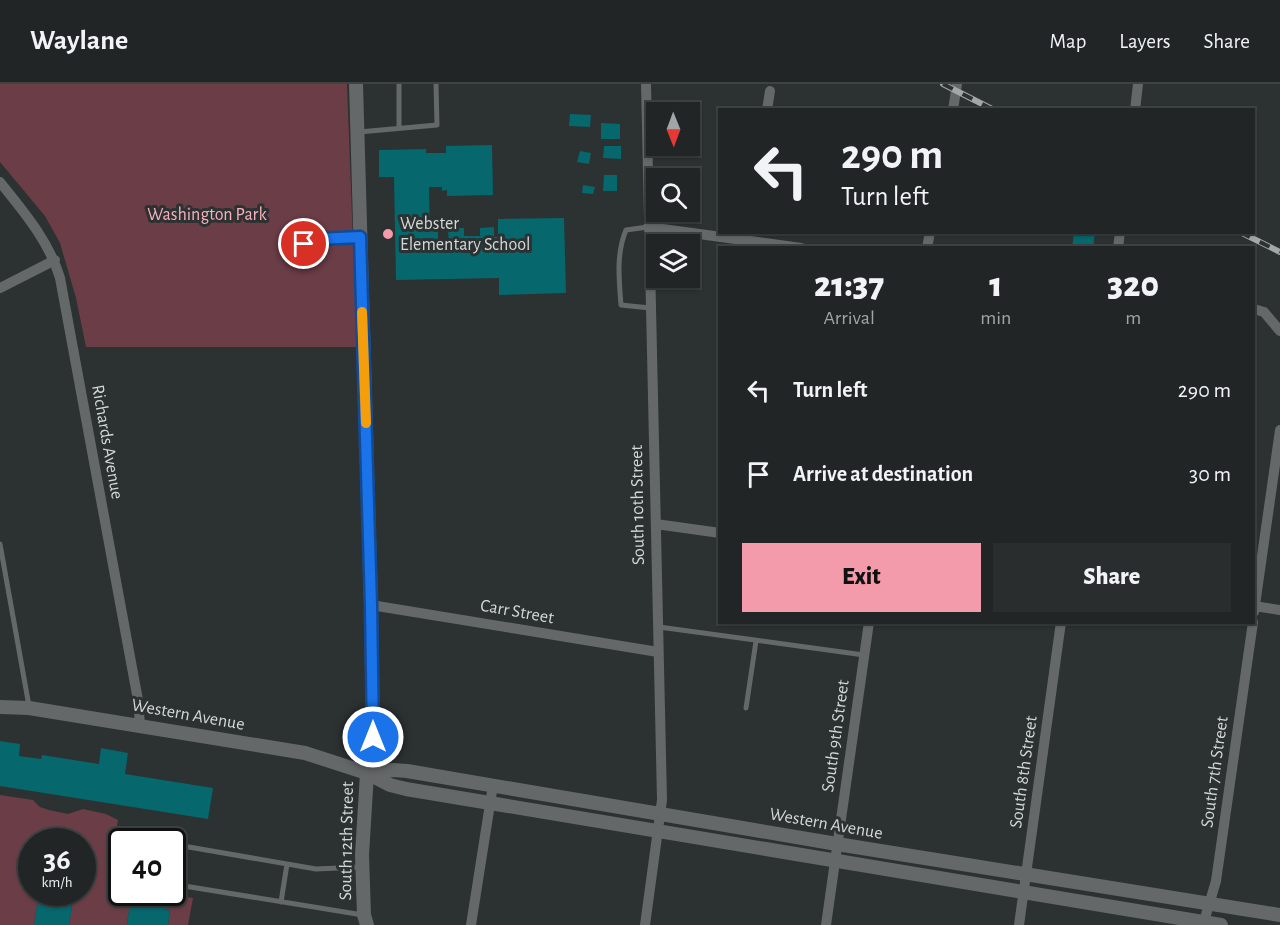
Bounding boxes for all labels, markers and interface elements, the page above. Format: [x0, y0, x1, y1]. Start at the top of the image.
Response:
text: Waylane [30, 27, 128, 55]
text: Map [1050, 31, 1086, 52]
text: Layers [1119, 31, 1170, 52]
text: Share [1203, 31, 1250, 52]
north arrow [646, 102, 700, 156]
map controls [646, 102, 700, 288]
icon: left [742, 132, 820, 210]
text: 290 m [841, 134, 943, 176]
button: search [646, 168, 700, 222]
text: Turn left [841, 183, 929, 210]
park label: Washington Park [147, 206, 267, 224]
place label: Webster Elementary School [400, 215, 531, 254]
pin [278, 218, 329, 269]
icon: arrive [287, 227, 320, 260]
marker: Webster Elementary School [381, 227, 395, 241]
button: layers [646, 234, 700, 288]
text: 21:37 [814, 267, 884, 303]
text: 1 [989, 267, 1002, 303]
text: 320 [1107, 267, 1159, 303]
text: Arrival [823, 308, 875, 328]
text: min [980, 308, 1011, 328]
text: m [1125, 308, 1141, 328]
icon: left [742, 374, 775, 407]
text: Turn left [793, 379, 867, 401]
text: 290 m [1178, 379, 1231, 401]
street label: Richards Avenue [88, 383, 126, 501]
street label: South 10th Street [628, 444, 648, 565]
icon: arrive [742, 458, 775, 491]
text: Arrive at destination [793, 463, 973, 485]
text: 30 m [1189, 463, 1231, 485]
button: Exit [742, 543, 981, 612]
button: Share [993, 543, 1231, 612]
street label: Carr Street [479, 597, 555, 627]
street label: South 9th Street [819, 678, 853, 793]
street label: Western Avenue [130, 696, 246, 734]
position arrow [341, 705, 405, 769]
street label: South 8th Street [1007, 714, 1041, 829]
street label: South 7th Street [1198, 715, 1232, 829]
street label: South 12th Street [337, 781, 357, 901]
street label: Western Avenue [768, 805, 884, 843]
speed limit sign: 40 [108, 828, 186, 906]
text: 36 [43, 845, 71, 875]
text: km/h [42, 875, 72, 890]

